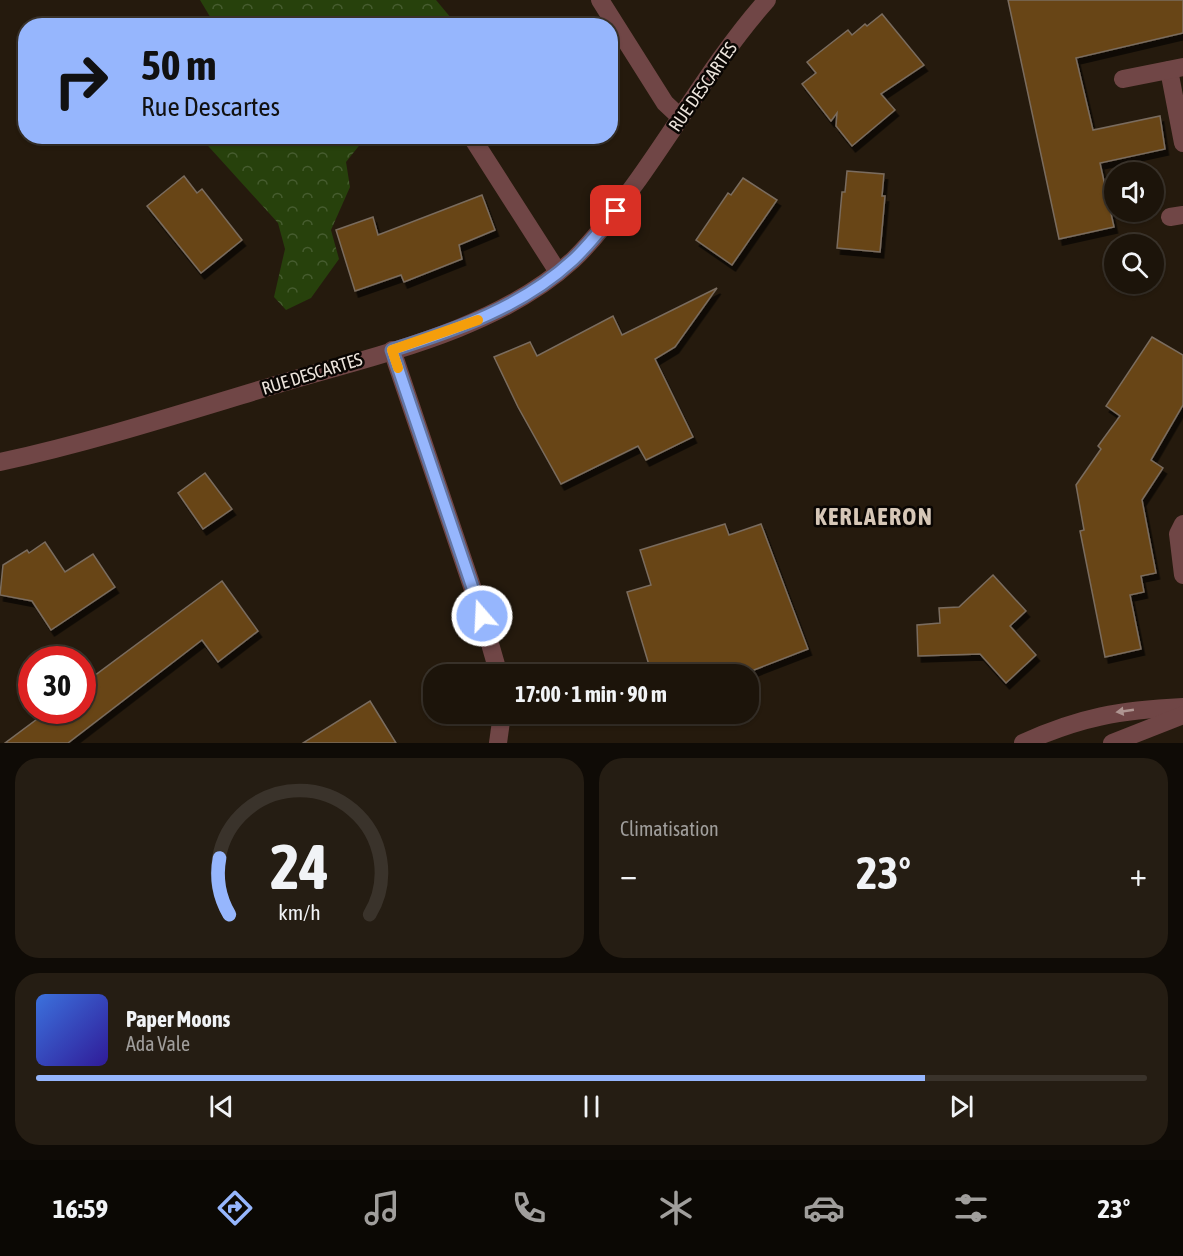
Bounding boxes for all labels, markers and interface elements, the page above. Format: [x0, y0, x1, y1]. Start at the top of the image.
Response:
street label: RUE DESCARTES [664, 38, 741, 135]
text: 50 m [141, 41, 216, 89]
icon: right [42, 42, 120, 120]
text: Rue Descartes [141, 91, 280, 122]
map controls [1104, 162, 1164, 294]
button: sound [1104, 162, 1164, 222]
pin [590, 185, 641, 236]
icon: arrive [599, 194, 632, 227]
button: search [1104, 234, 1164, 294]
street label: RUE DESCARTES [259, 348, 365, 399]
district label: KERLAERON [815, 503, 933, 530]
position arrow [450, 584, 514, 648]
speed limit sign: 30 [18, 646, 96, 724]
text: 17:00 · 1 min · 90 m [515, 681, 667, 707]
one-way arrow [1115, 707, 1134, 716]
text: Climatisation [620, 817, 719, 840]
text: 24 [270, 831, 329, 902]
text: 23° [856, 847, 911, 899]
text: − [620, 855, 637, 893]
text: + [1130, 855, 1147, 893]
text: km/h [278, 900, 321, 925]
text: Paper Moons [126, 1006, 230, 1032]
text: Ada Vale [126, 1032, 190, 1055]
icon: previous [205, 1090, 238, 1123]
icon: pause [575, 1090, 608, 1123]
icon: next [945, 1090, 978, 1123]
icon: directions [214, 1187, 256, 1229]
icon: music [361, 1187, 403, 1229]
icon: phone [508, 1187, 550, 1229]
icon: climate [655, 1187, 697, 1229]
icon: car [803, 1187, 845, 1229]
icon: filters [950, 1187, 992, 1229]
text: 16:59 [53, 1193, 108, 1224]
text: 23° [1097, 1193, 1130, 1224]

